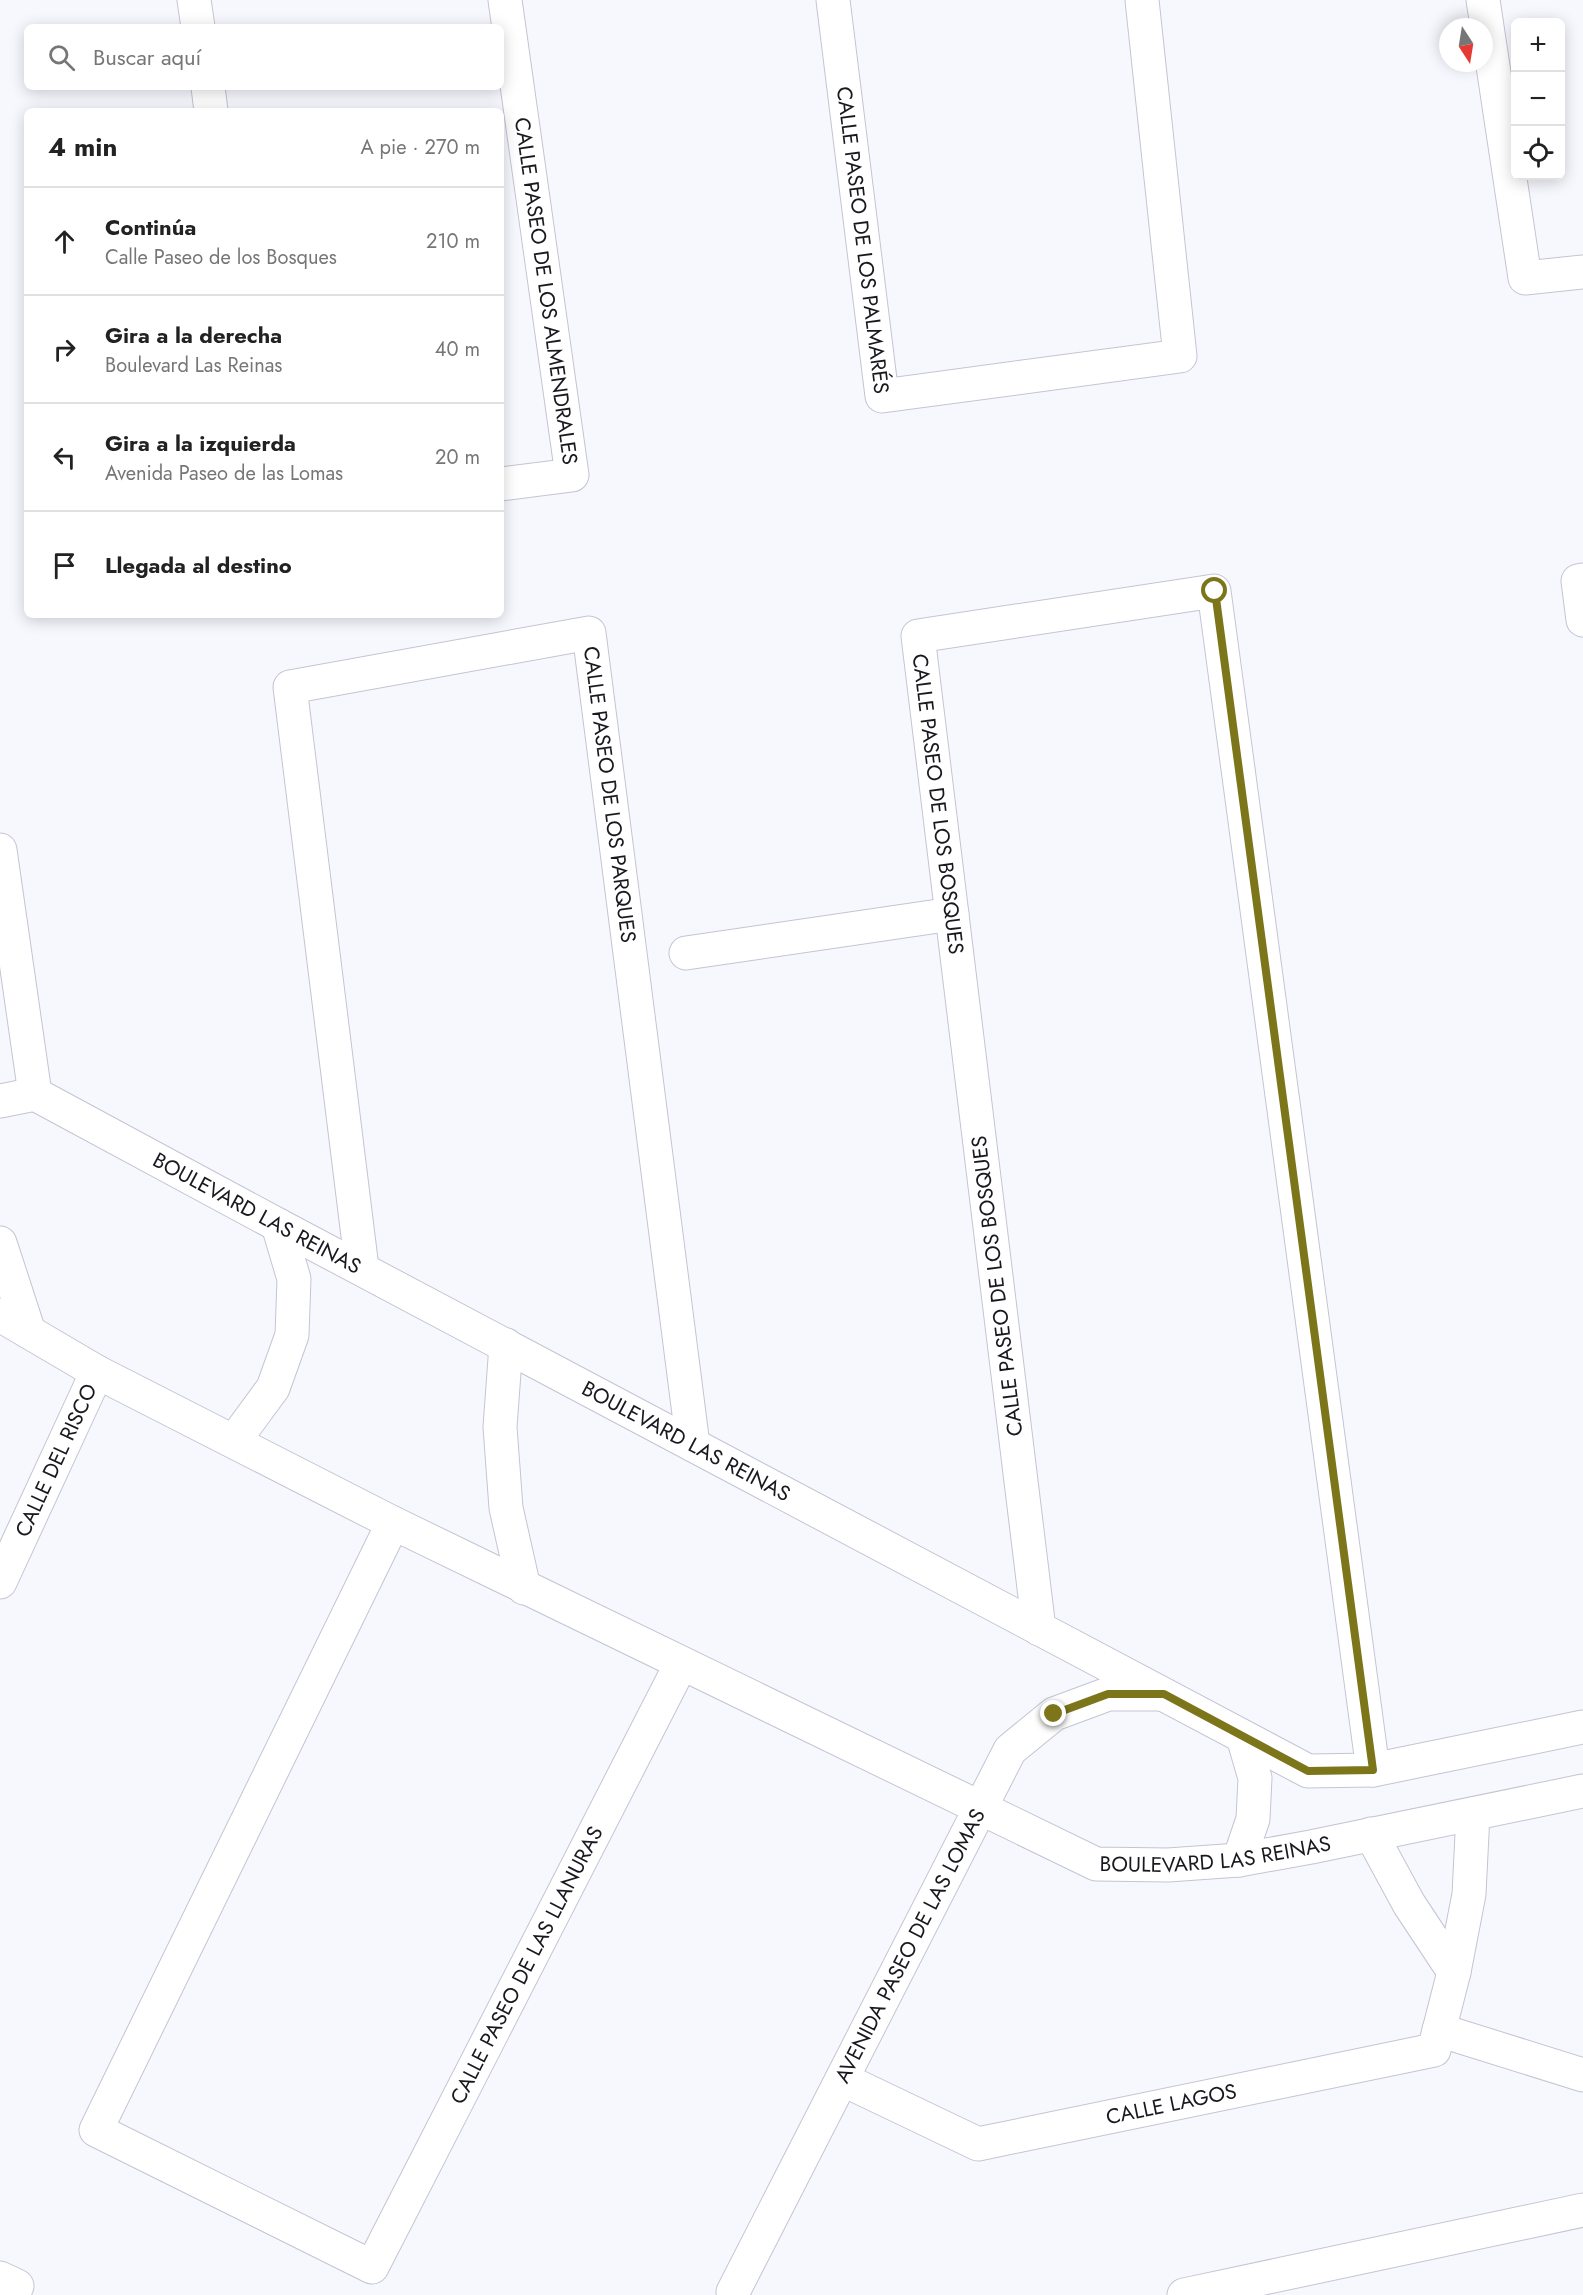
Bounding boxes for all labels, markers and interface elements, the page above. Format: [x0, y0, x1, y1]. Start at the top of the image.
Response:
north arrow [1439, 18, 1493, 72]
map controls [1511, 18, 1565, 180]
button: + [1511, 18, 1565, 72]
search box [24, 24, 504, 90]
icon: search [45, 41, 78, 74]
text: Buscar aquí [93, 41, 201, 73]
button: − [1511, 72, 1565, 126]
street label: CALLE PASEO DE LOS PALMARÉS [829, 85, 897, 395]
street label: CALLE PASEO DE LOS ALMENDRALES [507, 115, 585, 467]
button: locate [1511, 126, 1565, 180]
text: 4 min [48, 128, 117, 166]
text: A pie · 270 m [360, 133, 480, 162]
text: Continúa [105, 211, 196, 243]
icon: ahead [48, 225, 81, 258]
text: 210 m [426, 227, 480, 256]
text: Calle Paseo de los Bosques [105, 243, 337, 272]
text: Gira a la derecha [105, 319, 282, 351]
icon: right [48, 333, 81, 366]
text: 40 m [435, 335, 480, 364]
text: Boulevard Las Reinas [105, 351, 282, 380]
text: Gira a la izquierda [105, 427, 296, 459]
icon: left [48, 441, 81, 474]
text: 20 m [435, 443, 480, 472]
text: Avenida Paseo de las Lomas [105, 459, 343, 488]
icon: arrive [48, 549, 81, 582]
text: Llegada al destino [105, 549, 292, 581]
route start [1201, 577, 1227, 603]
street label: CALLE PASEO DE LOS PARQUES [576, 644, 644, 944]
street label: CALLE PASEO DE LOS BOSQUES [905, 652, 971, 956]
street label: CALLE PASEO DE LOS BOSQUES [964, 1134, 1030, 1438]
street label: BOULEVARD LAS REINAS [147, 1145, 366, 1281]
street label: BOULEVARD LAS REINAS [576, 1374, 796, 1509]
street label: CALLE DEL RISCO [8, 1379, 105, 1542]
route end [1040, 1700, 1066, 1726]
street label: AVENIDA PASEO DE LAS LOMAS [827, 1804, 993, 2088]
street label: CALLE PASEO DE LAS LLANURAS [443, 1821, 610, 2109]
street label: BOULEVARD LAS REINAS [1099, 1828, 1333, 1880]
street label: CALLE LAGOS [1103, 2076, 1239, 2132]

